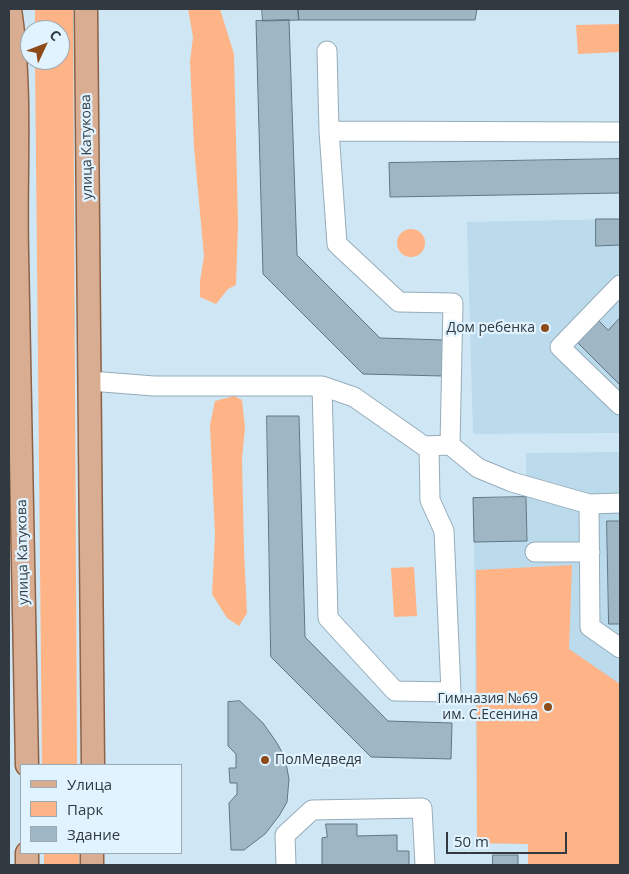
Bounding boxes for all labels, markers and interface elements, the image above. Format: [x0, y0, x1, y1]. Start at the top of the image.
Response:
north arrow [20, 20, 70, 70]
text: С [46, 25, 66, 45]
street label: улица Катукова [78, 94, 96, 200]
place label: Дом ребенка [447, 320, 535, 336]
marker: Дом ребенка [539, 322, 551, 334]
street label: улица Катукова [14, 499, 32, 605]
place label: Гимназия №69 им. С.Есенина [438, 691, 538, 724]
marker: Гимназия №69 им. С.Есенина [542, 701, 554, 713]
place label: ПолМедведя [275, 752, 362, 768]
marker: ПолМедведя [259, 754, 271, 766]
legend [20, 764, 182, 854]
text: Улица [67, 774, 112, 794]
text: Парк [67, 799, 103, 819]
scale bar [449, 822, 570, 854]
text: Здание [67, 824, 120, 844]
text: 50 m [454, 831, 489, 851]

